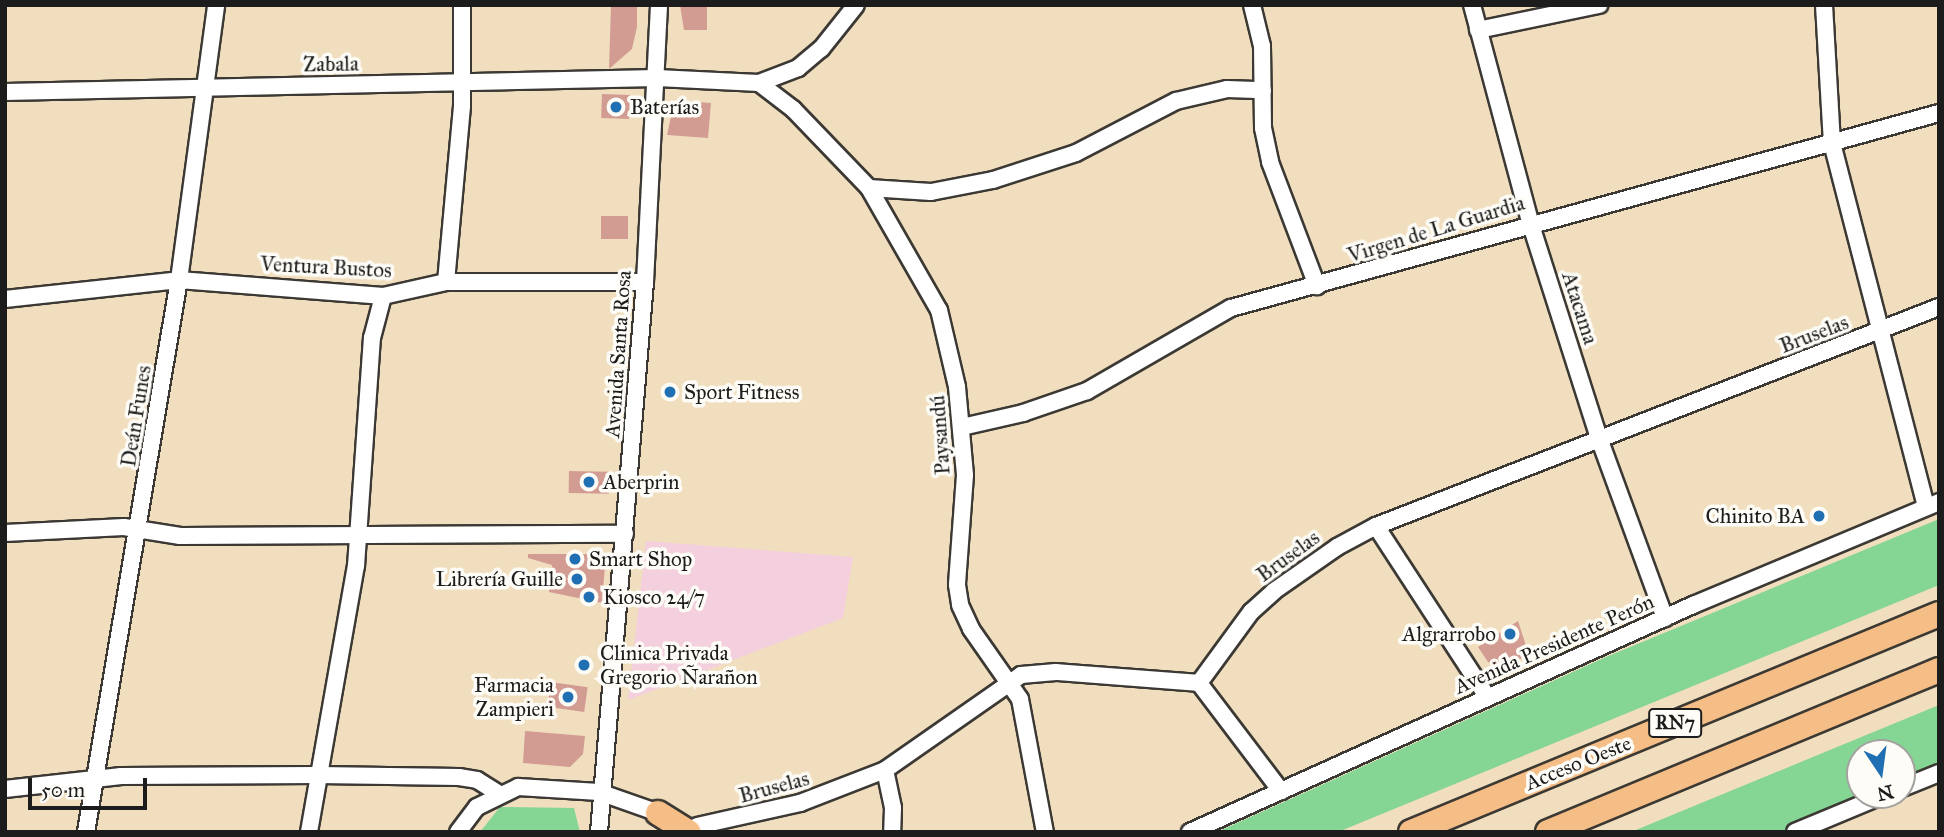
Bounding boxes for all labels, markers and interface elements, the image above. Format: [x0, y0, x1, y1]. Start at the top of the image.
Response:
street label: Zabala [303, 51, 359, 77]
place label: Baterías [630, 94, 699, 120]
marker: Baterías [608, 99, 624, 115]
street label: Virgen de La Guardia [1344, 190, 1528, 268]
street label: Ventura Bustos [260, 251, 392, 283]
street label: Avenida Santa Rosa [600, 269, 636, 439]
street label: Atacama [1557, 269, 1603, 347]
street label: Bruselas [1776, 309, 1852, 359]
street label: Deán Funes [116, 363, 156, 469]
place label: Sport Fitness [684, 379, 799, 405]
marker: Sport Fitness [662, 384, 678, 400]
street label: Paysandú [925, 394, 955, 476]
place label: Aberprin [603, 469, 679, 495]
marker: Aberprin [581, 474, 597, 490]
place label: Chinito BA [1705, 503, 1805, 529]
marker: Chinito BA [1811, 508, 1827, 524]
street label: Bruselas [1252, 525, 1324, 587]
place label: Smart Shop [589, 546, 692, 572]
marker: Smart Shop [567, 551, 583, 567]
place label: Librería Guille [436, 566, 563, 592]
marker: Librería Guille [569, 571, 585, 587]
place label: Kiosco 24/7 [603, 584, 705, 610]
marker: Kiosco 24/7 [581, 589, 597, 605]
street label: Avenida Presidente Perón [1450, 589, 1658, 699]
place label: Algrarrobo [1402, 621, 1496, 647]
marker: Algrarrobo [1502, 626, 1518, 642]
place label: Clinica Privada Gregorio Ñarañon [600, 640, 758, 690]
marker: Clinica Privada Gregorio Ñarañon [574, 655, 594, 675]
place label: Farmacia Zampieri [474, 672, 554, 722]
marker: Farmacia Zampieri [560, 689, 576, 705]
road number: RN7 [1647, 708, 1703, 738]
street label: Acceso Oeste [1521, 730, 1635, 796]
north arrow [1846, 739, 1916, 809]
scale bar [32, 764, 150, 808]
street label: Bruselas [736, 766, 812, 808]
text: 50 m [41, 777, 85, 803]
text: N [1875, 780, 1896, 806]

